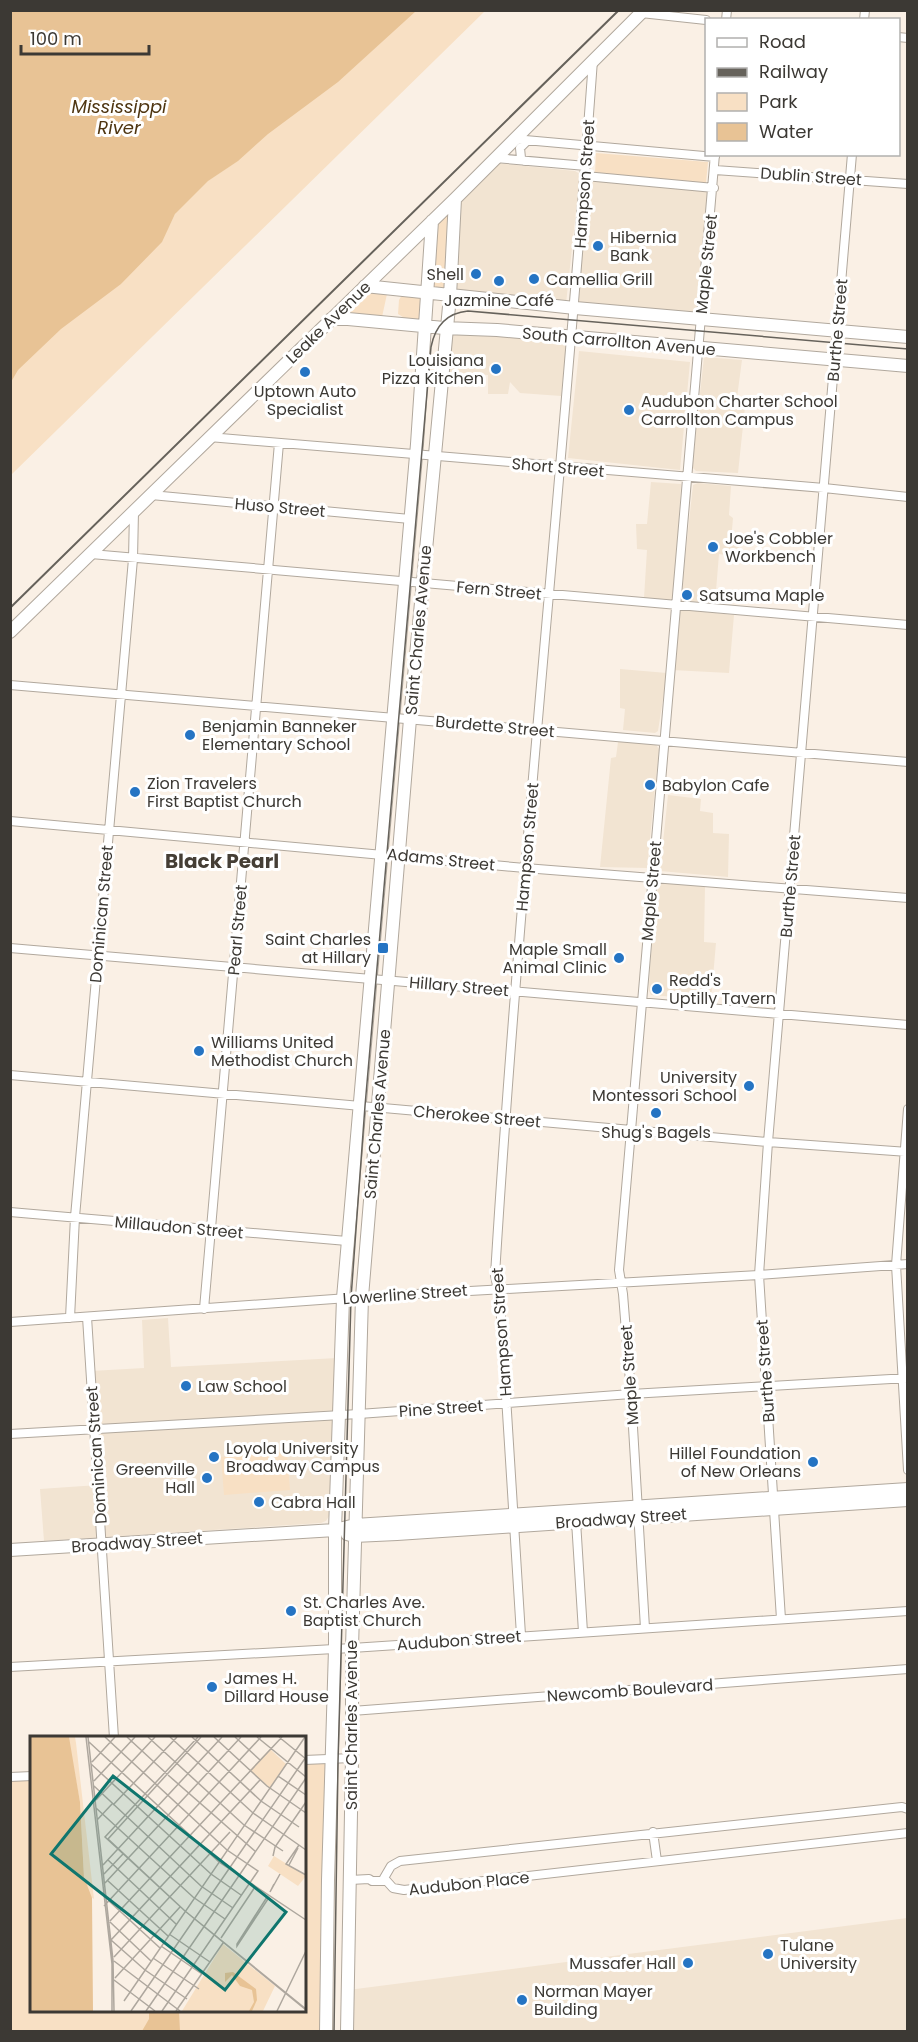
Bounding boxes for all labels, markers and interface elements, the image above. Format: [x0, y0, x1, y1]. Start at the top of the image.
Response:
scale bar [21, 18, 148, 56]
legend [705, 18, 900, 156]
text: 100 m [30, 26, 82, 51]
text: Road [759, 29, 806, 54]
text: Railway [759, 59, 828, 84]
text: Park [759, 89, 798, 114]
water label: Mississippi River [71, 94, 167, 140]
street label: Hampson Street [569, 119, 600, 249]
text: Water [759, 119, 813, 144]
street label: Dublin Street [759, 161, 863, 192]
street label: Maple Street [690, 213, 723, 315]
place label: Hibernia Bank [610, 226, 677, 267]
marker: Hibernia Bank [591, 239, 605, 253]
place label: Shell [427, 263, 464, 286]
marker: Shell [469, 267, 483, 281]
place label: Camellia Grill [546, 268, 653, 291]
marker: Camellia Grill [527, 272, 541, 286]
marker: Jazmine Café [492, 274, 506, 288]
street label: Leake Avenue [281, 276, 376, 369]
street label: Burthe Street [822, 278, 853, 382]
place label: Jazmine Café [444, 289, 554, 312]
street label: South Carrollton Avenue [521, 322, 717, 361]
place label: Louisiana Pizza Kitchen [382, 349, 484, 390]
marker: Louisiana Pizza Kitchen [489, 362, 503, 376]
marker: Uptown Auto Specialist [298, 365, 312, 379]
place label: Uptown Auto Specialist [254, 380, 356, 421]
place label: Audubon Charter School Carrollton Campus [641, 390, 838, 431]
marker: Audubon Charter School Carrollton Campus [622, 403, 636, 417]
street label: Short Street [511, 452, 605, 483]
street label: Huso Street [234, 492, 326, 523]
place label: Joe's Cobbler Workbench [725, 527, 833, 568]
marker: Joe's Cobbler Workbench [706, 540, 720, 554]
street label: Saint Charles Avenue [400, 544, 437, 716]
street label: Fern Street [455, 575, 543, 606]
place label: Satsuma Maple [699, 584, 825, 607]
marker: Satsuma Maple [680, 588, 694, 602]
street label: Burdette Street [434, 710, 556, 743]
place label: Benjamin Banneker Elementary School [202, 715, 357, 756]
marker: Benjamin Banneker Elementary School [183, 728, 197, 742]
place label: Zion Travelers First Baptist Church [147, 772, 302, 813]
place label: Babylon Cafe [662, 774, 770, 797]
marker: Babylon Cafe [643, 778, 657, 792]
street label: Hampson Street [510, 782, 545, 912]
marker: Zion Travelers First Baptist Church [128, 785, 142, 799]
street label: Burthe Street [775, 834, 806, 938]
street label: Maple Street [636, 840, 667, 942]
street label: Adams Street [386, 842, 496, 877]
street label: Dominican Street [84, 844, 119, 984]
district label: Black Pearl [165, 847, 279, 875]
street label: Pearl Street [222, 884, 253, 976]
place label: Saint Charles at Hillary [265, 928, 371, 969]
place label: Maple Small Animal Clinic [502, 938, 607, 979]
marker: Saint Charles at Hillary [376, 941, 390, 955]
marker: Maple Small Animal Clinic [612, 951, 626, 965]
place label: Redd's Uptilly Tavern [669, 969, 776, 1010]
street label: Hillary Street [408, 971, 510, 1002]
marker: Redd's Uptilly Tavern [650, 982, 664, 996]
street label: Saint Charles Avenue [359, 1028, 396, 1200]
place label: Williams United Methodist Church [211, 1031, 353, 1072]
marker: Williams United Methodist Church [192, 1044, 206, 1058]
place label: University Montessori School [592, 1066, 737, 1107]
marker: University Montessori School [742, 1079, 756, 1093]
street label: Cherokee Street [412, 1099, 542, 1134]
marker: Shug's Bagels [649, 1106, 663, 1120]
place label: Shug's Bagels [601, 1121, 711, 1144]
street label: Millaudon Street [114, 1210, 244, 1245]
street label: Hampson Street [486, 1267, 517, 1397]
street label: Lowerline Street [342, 1279, 469, 1310]
street label: Burthe Street [750, 1319, 781, 1423]
street label: Maple Street [615, 1324, 644, 1426]
place label: Law School [198, 1375, 287, 1398]
marker: Law School [179, 1379, 193, 1393]
street label: Dominican Street [80, 1385, 113, 1525]
street label: Pine Street [398, 1394, 484, 1423]
place label: Loyola University Broadway Campus [226, 1437, 380, 1478]
place label: Hillel Foundation of New Orleans [669, 1442, 801, 1483]
marker: Loyola University Broadway Campus [207, 1450, 221, 1464]
marker: Hillel Foundation of New Orleans [806, 1455, 820, 1469]
place label: Greenville Hall [116, 1458, 195, 1499]
marker: Greenville Hall [200, 1471, 214, 1485]
place label: Cabra Hall [271, 1491, 356, 1514]
marker: Cabra Hall [252, 1495, 266, 1509]
street label: Broadway Street [555, 1502, 688, 1535]
street label: Broadway Street [71, 1526, 204, 1559]
place label: St. Charles Ave. Baptist Church [303, 1591, 425, 1632]
marker: St. Charles Ave. Baptist Church [284, 1604, 298, 1618]
street label: Audubon Street [396, 1625, 522, 1656]
street label: Saint Charles Avenue [340, 1640, 363, 1810]
place label: James H. Dillard House [224, 1667, 329, 1708]
street label: Newcomb Boulevard [546, 1673, 714, 1708]
marker: James H. Dillard House [205, 1680, 219, 1694]
inset map [30, 1736, 306, 2012]
street label: Audubon Place [408, 1866, 531, 1901]
place label: Tulane University [780, 1934, 857, 1975]
marker: Tulane University [761, 1947, 775, 1961]
place label: Mussafer Hall [569, 1952, 676, 1975]
marker: Mussafer Hall [681, 1956, 695, 1970]
place label: Norman Mayer Building [534, 1980, 653, 2021]
marker: Norman Mayer Building [515, 1993, 529, 2007]

